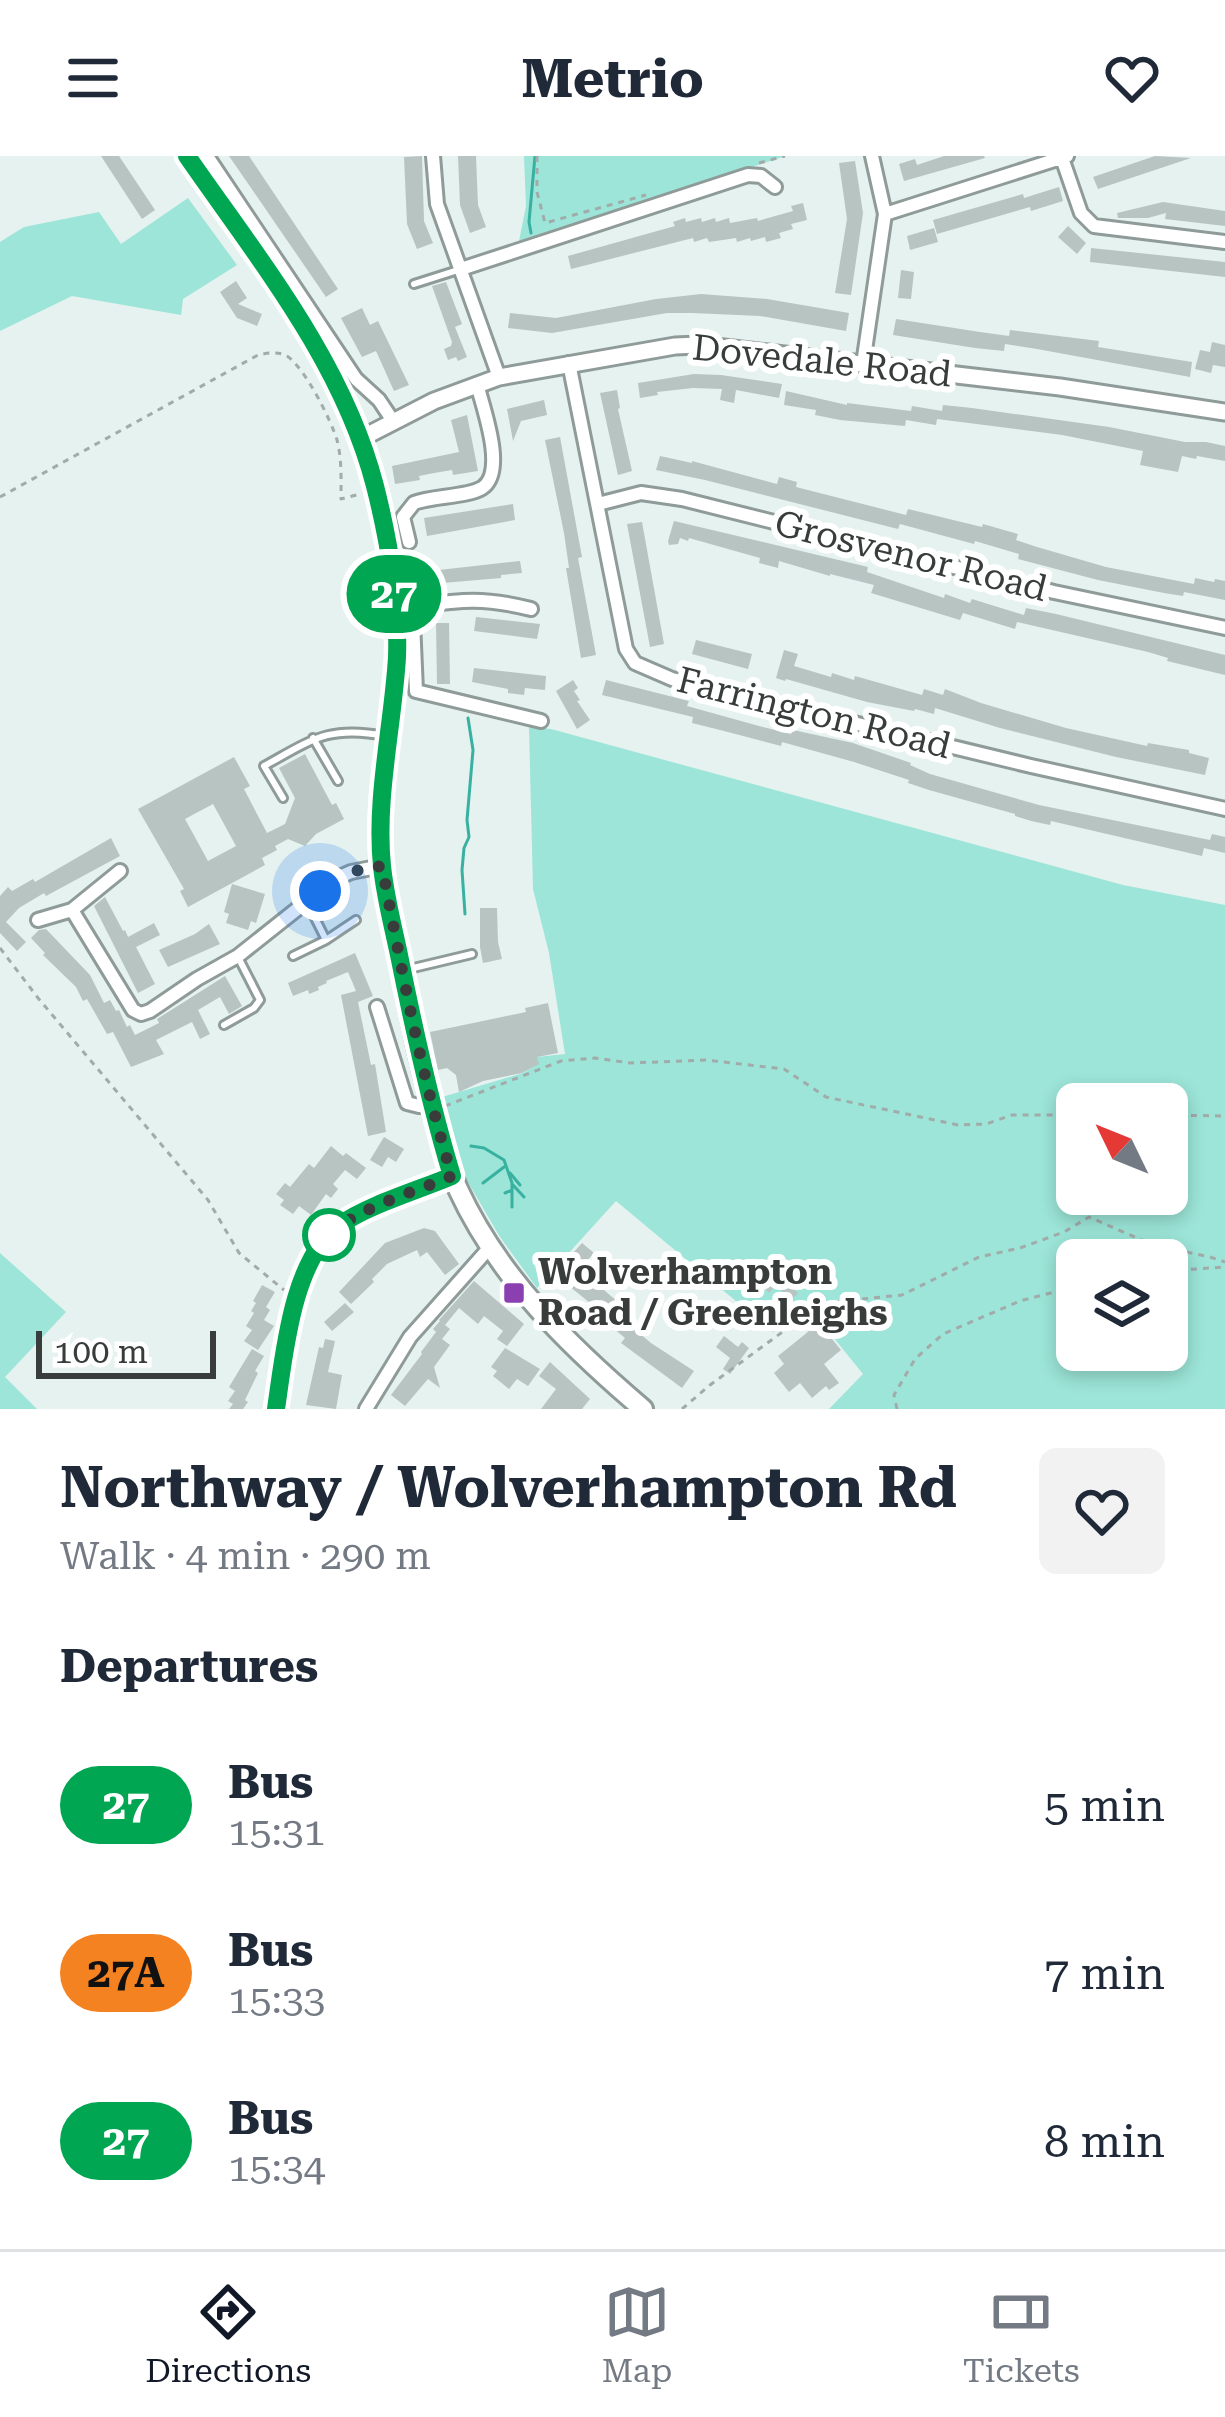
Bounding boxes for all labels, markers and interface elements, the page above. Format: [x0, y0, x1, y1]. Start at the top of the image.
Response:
icon: menu [60, 45, 126, 111]
icon: heart [1099, 45, 1165, 111]
text: Metrio [521, 47, 704, 110]
street label: Dovedale Road [690, 327, 954, 395]
street label: Grosvenor Road [771, 502, 1051, 610]
line badge: 27 [340, 555, 448, 633]
text: 27 [370, 569, 418, 618]
street label: Farrington Road [673, 659, 955, 767]
your location [290, 861, 350, 921]
north arrow [1056, 1083, 1188, 1215]
map controls [1056, 1083, 1188, 1371]
unlabelled marker [304, 1210, 354, 1260]
button: layers [1056, 1239, 1188, 1371]
place label: Wolverhampton Road / Greenleighs [538, 1251, 888, 1334]
marker: Wolverhampton Road / Greenleighs [501, 1280, 527, 1306]
scale bar [36, 1325, 216, 1378]
text: 100 m [54, 1332, 148, 1371]
button: heart [1039, 1448, 1165, 1574]
text: Northway / Wolverhampton Rd [60, 1454, 957, 1521]
text: Walk · 4 min · 290 m [60, 1533, 431, 1579]
text: Departures [60, 1640, 318, 1693]
text: Bus [228, 1756, 313, 1809]
text: 5 min [1044, 1779, 1165, 1832]
text: 27 [102, 1780, 150, 1829]
text: 15:31 [228, 1809, 325, 1855]
text: Bus [228, 1924, 313, 1977]
text: 7 min [1044, 1947, 1165, 2000]
text: 27A [87, 1948, 165, 1997]
text: 15:33 [228, 1977, 325, 2023]
text: Bus [228, 2092, 313, 2145]
text: 8 min [1044, 2115, 1165, 2168]
text: 27 [102, 2116, 150, 2165]
text: 15:34 [228, 2145, 325, 2191]
tab: Directions [145, 2279, 311, 2390]
tab: Map [602, 2279, 672, 2390]
tab: Tickets [963, 2279, 1080, 2390]

